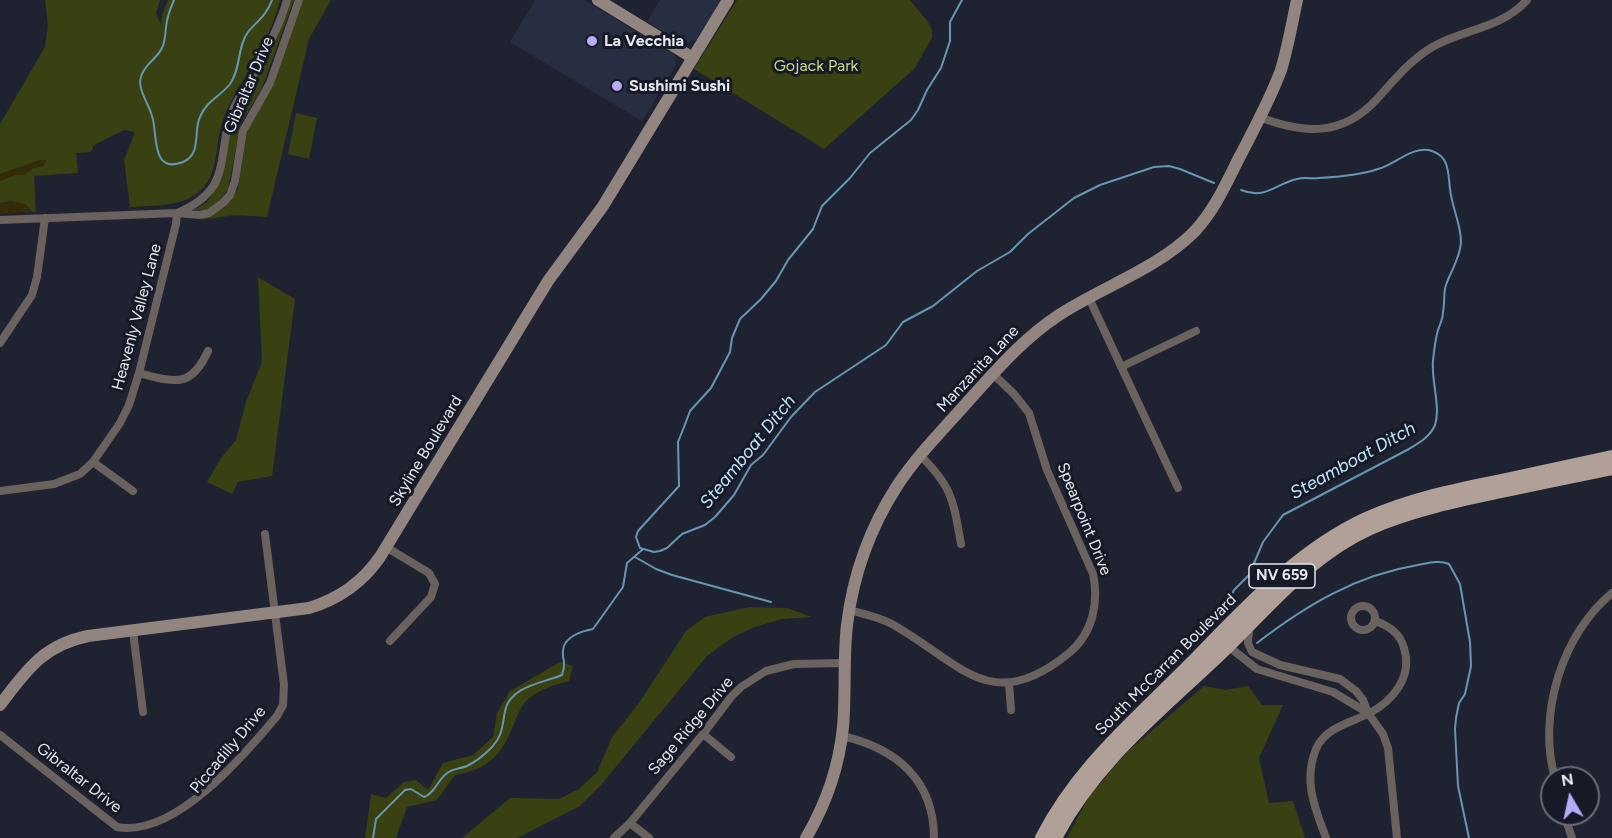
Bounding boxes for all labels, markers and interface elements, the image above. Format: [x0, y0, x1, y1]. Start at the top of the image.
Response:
place label: La Vecchia [604, 31, 684, 51]
street label: Gibraltar Drive [220, 34, 278, 136]
marker: La Vecchia [585, 34, 599, 48]
park label: Gojack Park [774, 56, 858, 76]
place label: Sushimi Sushi [629, 76, 730, 96]
marker: Sushimi Sushi [610, 79, 624, 93]
street label: Heavenly Valley Lane [108, 242, 166, 392]
street label: Manzanita Lane [933, 322, 1023, 416]
water label: Steamboat Ditch [696, 391, 800, 513]
street label: Skyline Boulevard [385, 392, 467, 510]
water label: Steamboat Ditch [1287, 418, 1419, 504]
street label: Spearpoint Drive [1053, 460, 1115, 578]
road number: NV 659 [1249, 564, 1315, 588]
street label: South McCarran Boulevard [1091, 590, 1241, 740]
street label: Sage Ridge Drive [644, 673, 738, 779]
street label: Piccadilly Drive [186, 702, 270, 798]
street label: Gibraltar Drive [33, 739, 125, 817]
north arrow [1540, 766, 1600, 826]
text: N [1560, 769, 1575, 790]

